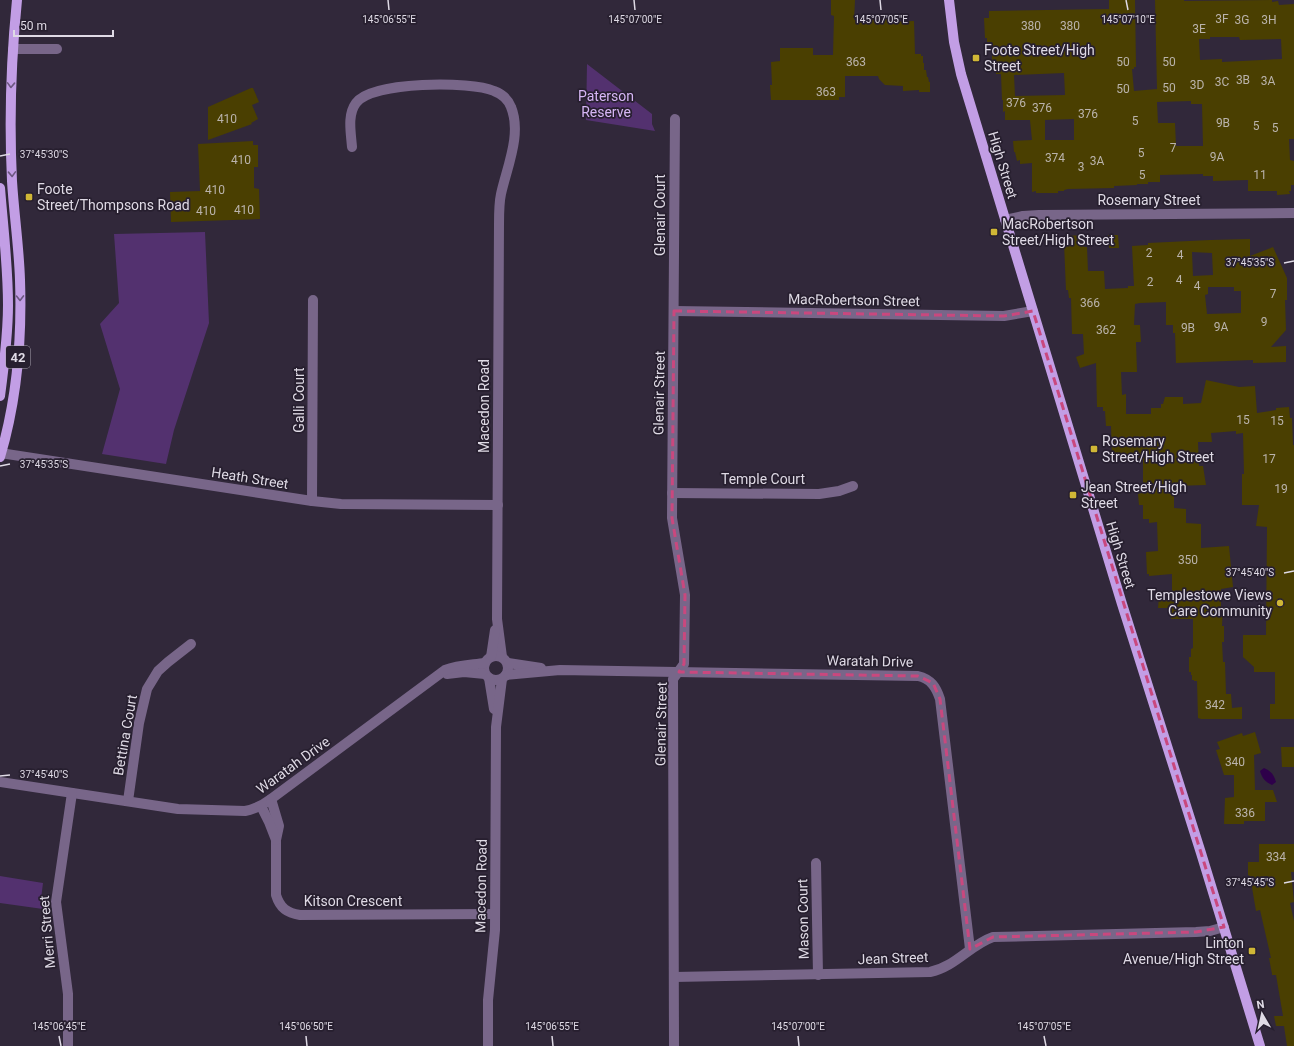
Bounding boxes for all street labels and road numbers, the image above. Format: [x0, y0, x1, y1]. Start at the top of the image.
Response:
street label: High Street [985, 129, 1021, 201]
street label: Glenair Court [652, 174, 668, 256]
street label: Rosemary Street [1097, 192, 1201, 208]
street label: MacRobertson Street [788, 291, 921, 309]
road number: 42 [6, 346, 30, 368]
street label: Glenair Street [650, 350, 668, 435]
street label: Macedon Road [476, 359, 492, 453]
street label: Galli Court [291, 367, 307, 433]
street label: Heath Street [210, 464, 290, 492]
street label: Temple Court [721, 471, 805, 487]
street label: High Street [1103, 519, 1139, 591]
street label: Waratah Drive [826, 652, 914, 670]
street label: Glenair Street [652, 681, 670, 766]
street label: Bettina Court [110, 693, 140, 777]
street label: Waratah Drive [253, 733, 333, 797]
street label: Macedon Road [472, 839, 490, 933]
street label: Mason Court [794, 878, 812, 960]
street label: Kitson Crescent [304, 893, 403, 909]
street label: Merri Street [36, 895, 58, 969]
street label: Jean Street [857, 949, 929, 967]

